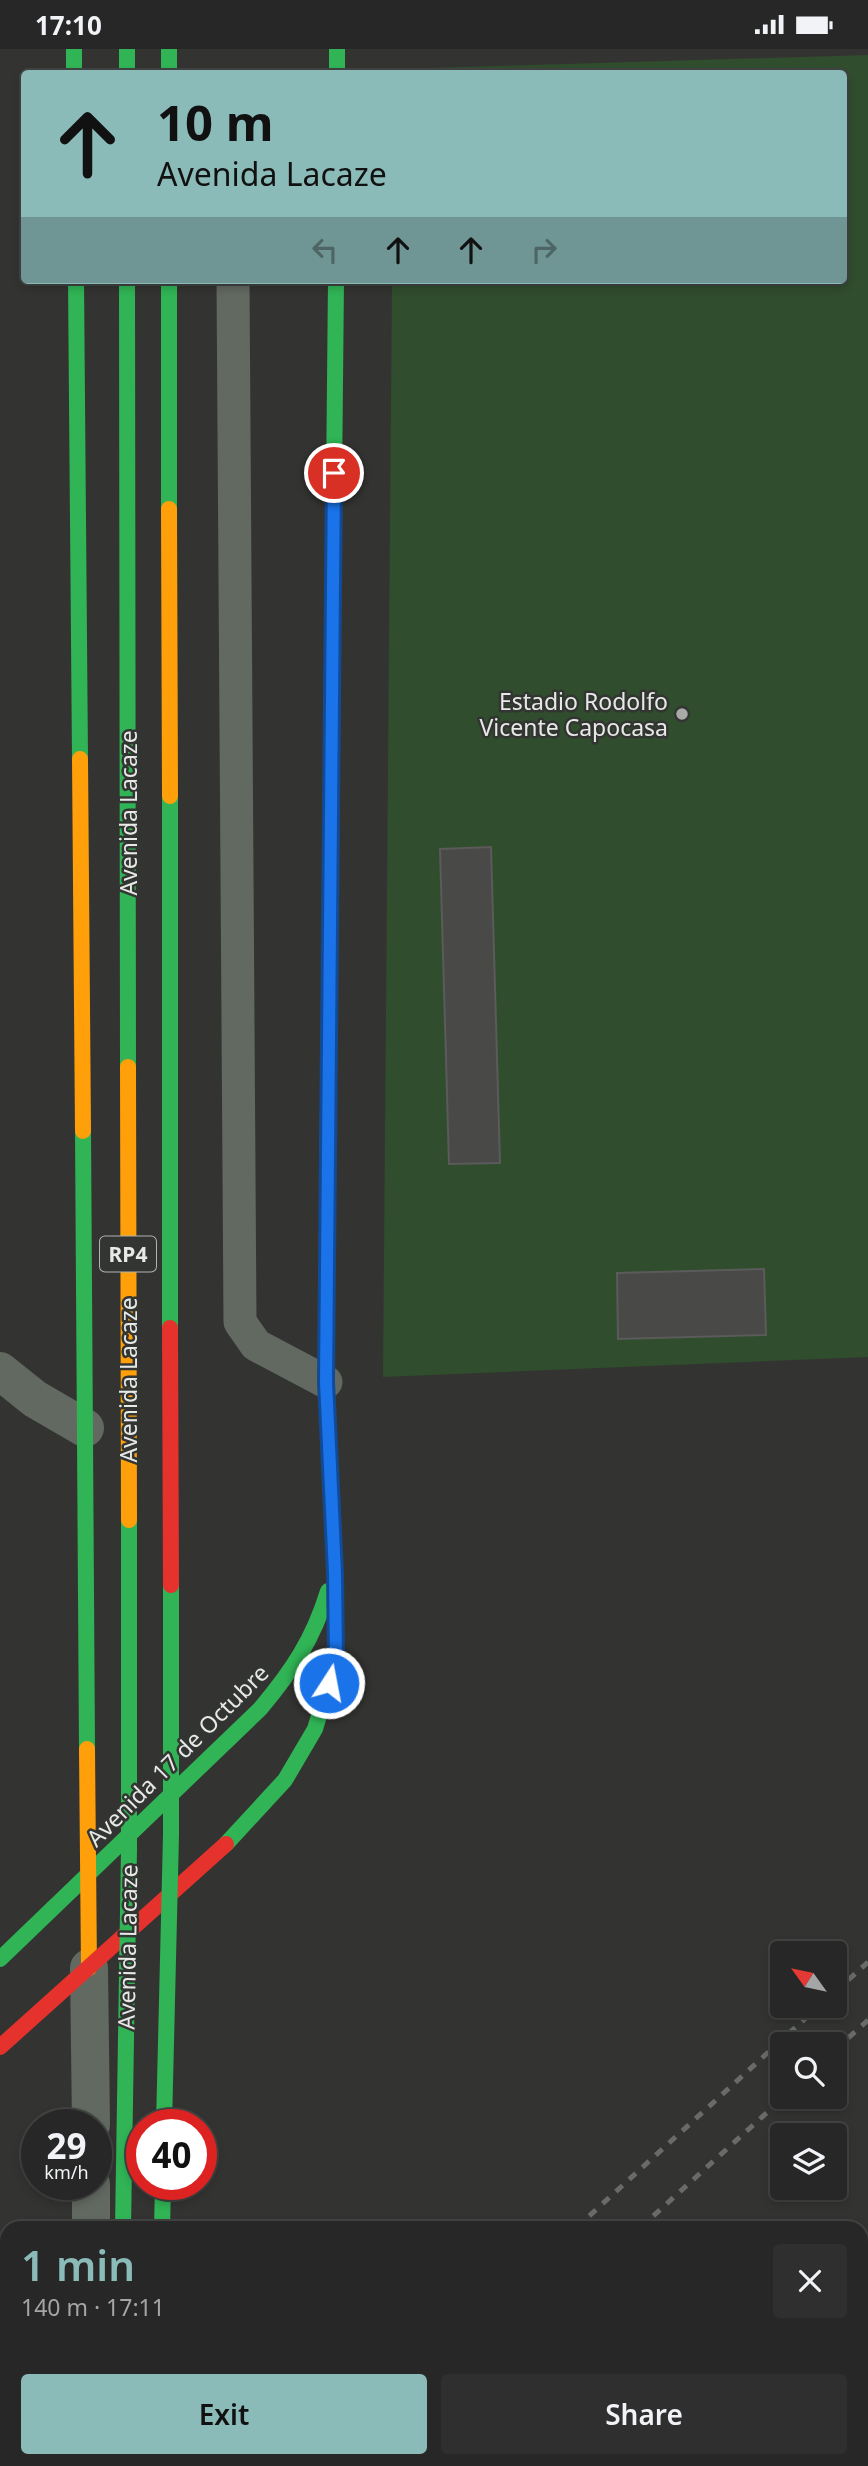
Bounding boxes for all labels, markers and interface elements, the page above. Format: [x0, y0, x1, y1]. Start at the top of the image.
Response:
text: 17:10 [35, 7, 102, 43]
text: 10 m [157, 89, 274, 155]
icon: ahead [42, 98, 133, 189]
text: Avenida Lacaze [157, 152, 387, 195]
icon: left [306, 231, 344, 269]
icon: ahead [379, 231, 417, 269]
icon: ahead [452, 231, 490, 269]
icon: right [525, 231, 563, 269]
pin [304, 443, 364, 503]
icon: arrive [315, 454, 353, 492]
place label: Estadio Rodolfo Vicente Capocasa [479, 685, 668, 743]
marker: Estadio Rodolfo Vicente Capocasa [674, 706, 690, 722]
street label: Avenida Lacaze [112, 730, 144, 896]
road number: RP4 [100, 1237, 156, 1271]
street label: Avenida Lacaze [112, 1297, 144, 1463]
position arrow [292, 1646, 366, 1720]
street label: Avenida 17 de Octubre [79, 1657, 275, 1853]
street label: Avenida Lacaze [110, 1864, 144, 2030]
north arrow [770, 1941, 847, 2018]
map controls [770, 1941, 847, 2200]
button: search [770, 2032, 847, 2109]
speed limit sign: 40 [126, 2109, 217, 2200]
text: 29 [46, 2122, 87, 2169]
button: layers [770, 2123, 847, 2200]
text: km/h [44, 2160, 89, 2184]
text: 1 min [21, 2236, 135, 2293]
button: close [773, 2244, 847, 2318]
text: 140 m · 17:11 [21, 2291, 165, 2323]
button: Exit [21, 2374, 427, 2454]
button: Share [441, 2374, 847, 2454]

